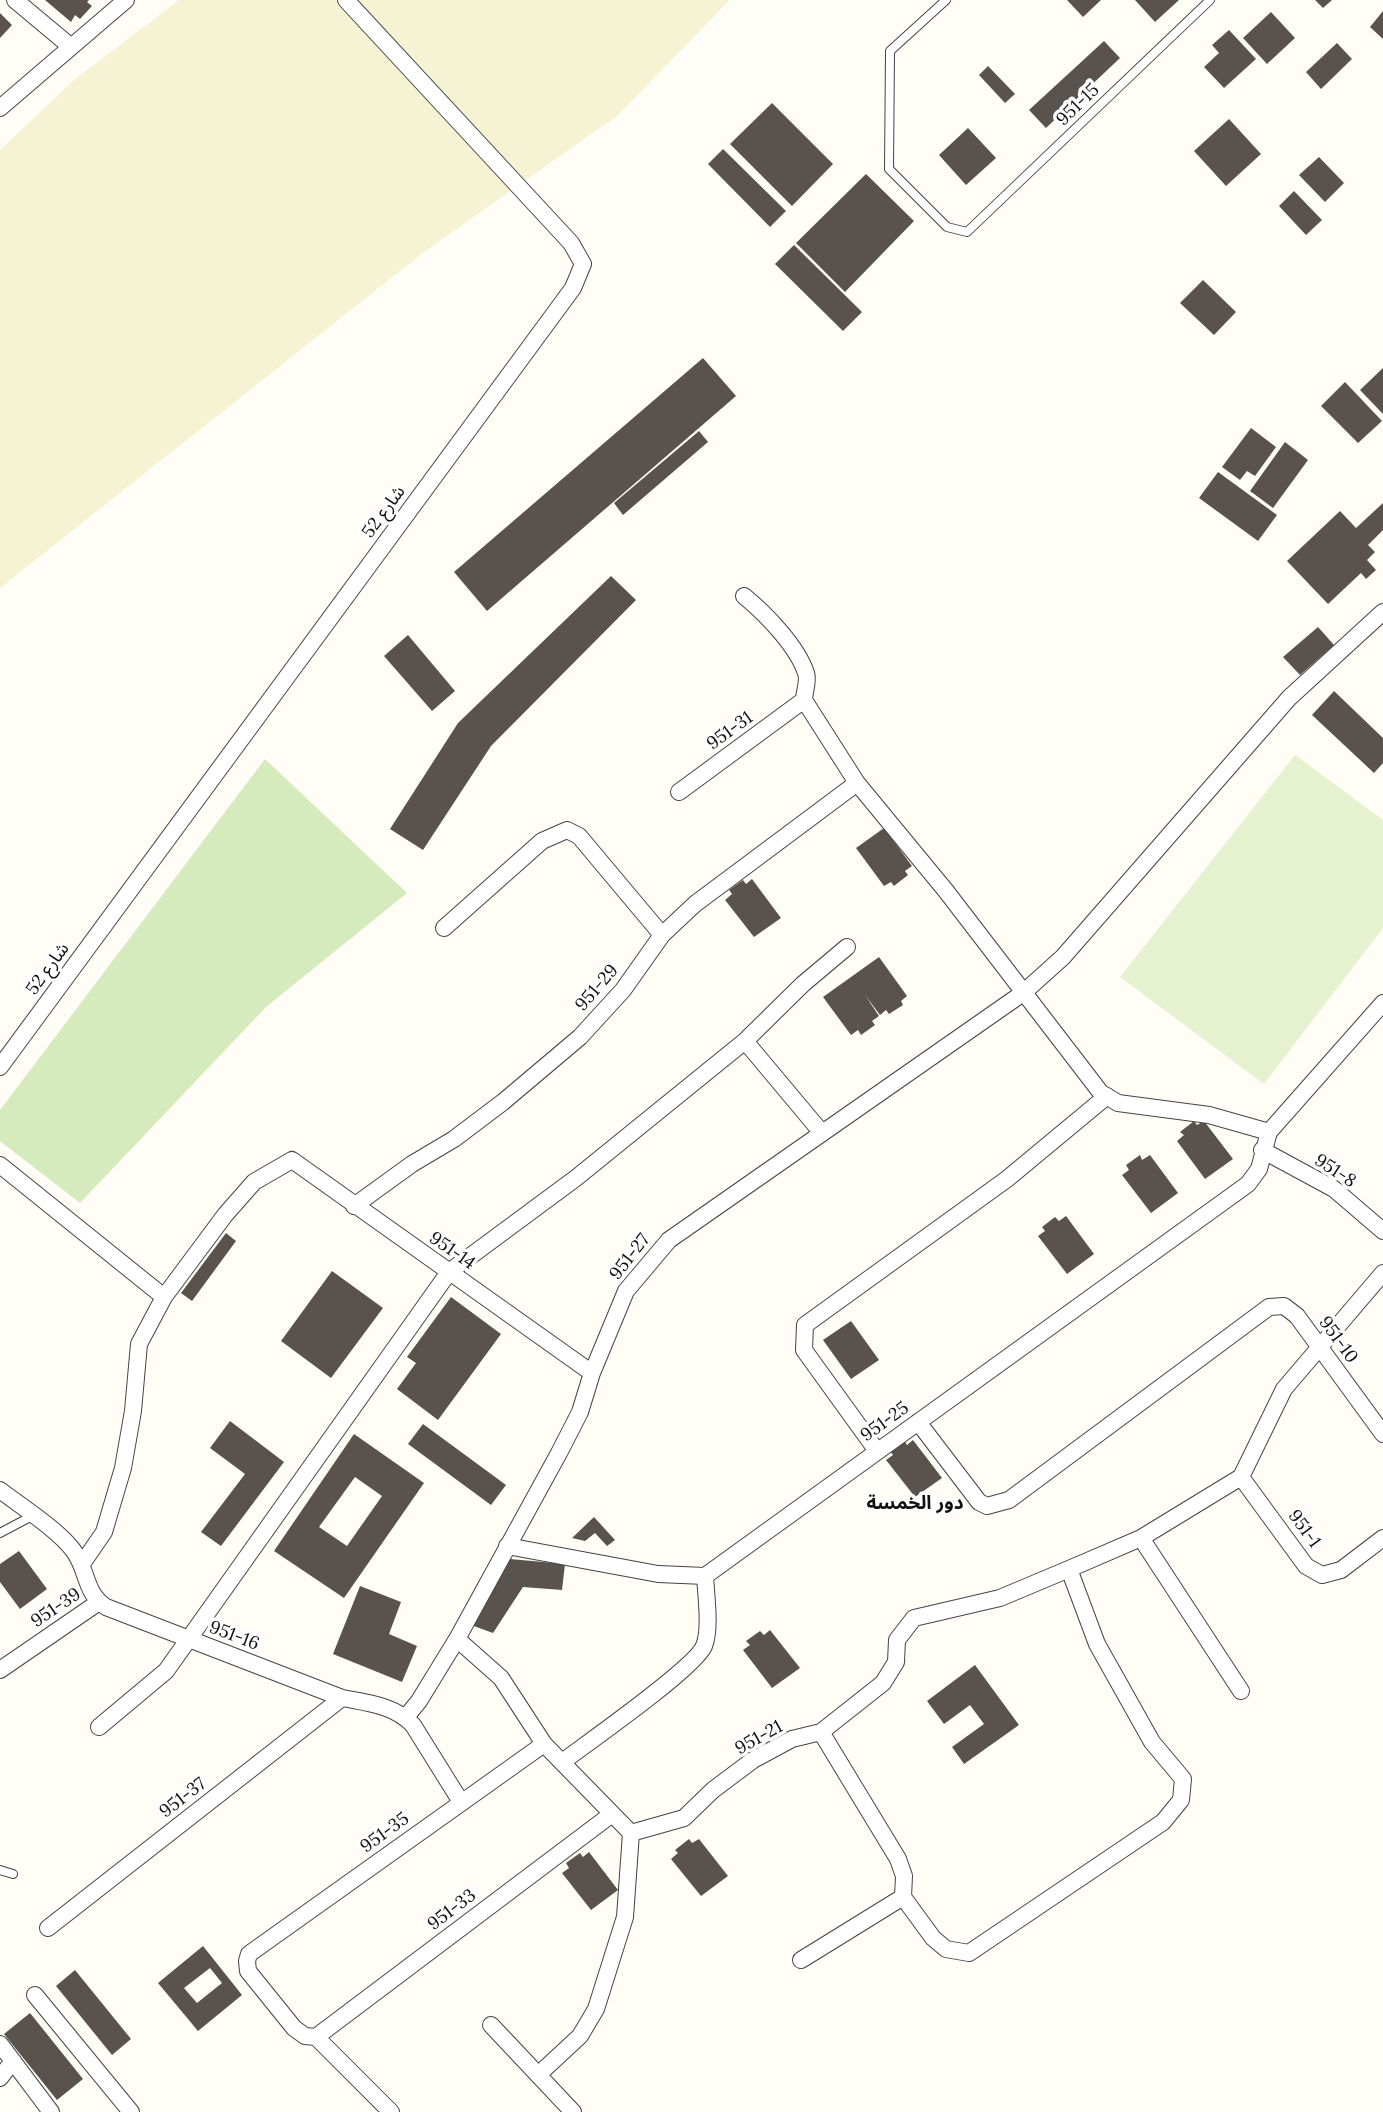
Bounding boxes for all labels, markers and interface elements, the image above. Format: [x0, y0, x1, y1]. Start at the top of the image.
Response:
street label: 951-15 [1052, 79, 1104, 131]
street label: شارع 52 [358, 482, 410, 542]
street label: 951-31 [703, 707, 757, 755]
street label: شارع 52 [22, 939, 74, 999]
street label: 951-29 [571, 960, 623, 1016]
street label: 951-8 [1310, 1150, 1360, 1192]
street label: 951-14 [425, 1227, 479, 1275]
street label: 951-27 [605, 1230, 655, 1284]
street label: 951-10 [1314, 1312, 1362, 1368]
street label: 951-25 [857, 1397, 913, 1447]
district label: دور الخمسة [866, 1493, 964, 1515]
street label: 951-1 [1283, 1506, 1325, 1552]
street label: 951-39 [27, 1584, 85, 1632]
street label: 951-16 [206, 1617, 262, 1655]
street label: 951-21 [731, 1716, 787, 1760]
street label: 951-37 [156, 1773, 210, 1823]
street label: 951-35 [357, 1808, 413, 1858]
street label: 951-33 [424, 1885, 480, 1935]

